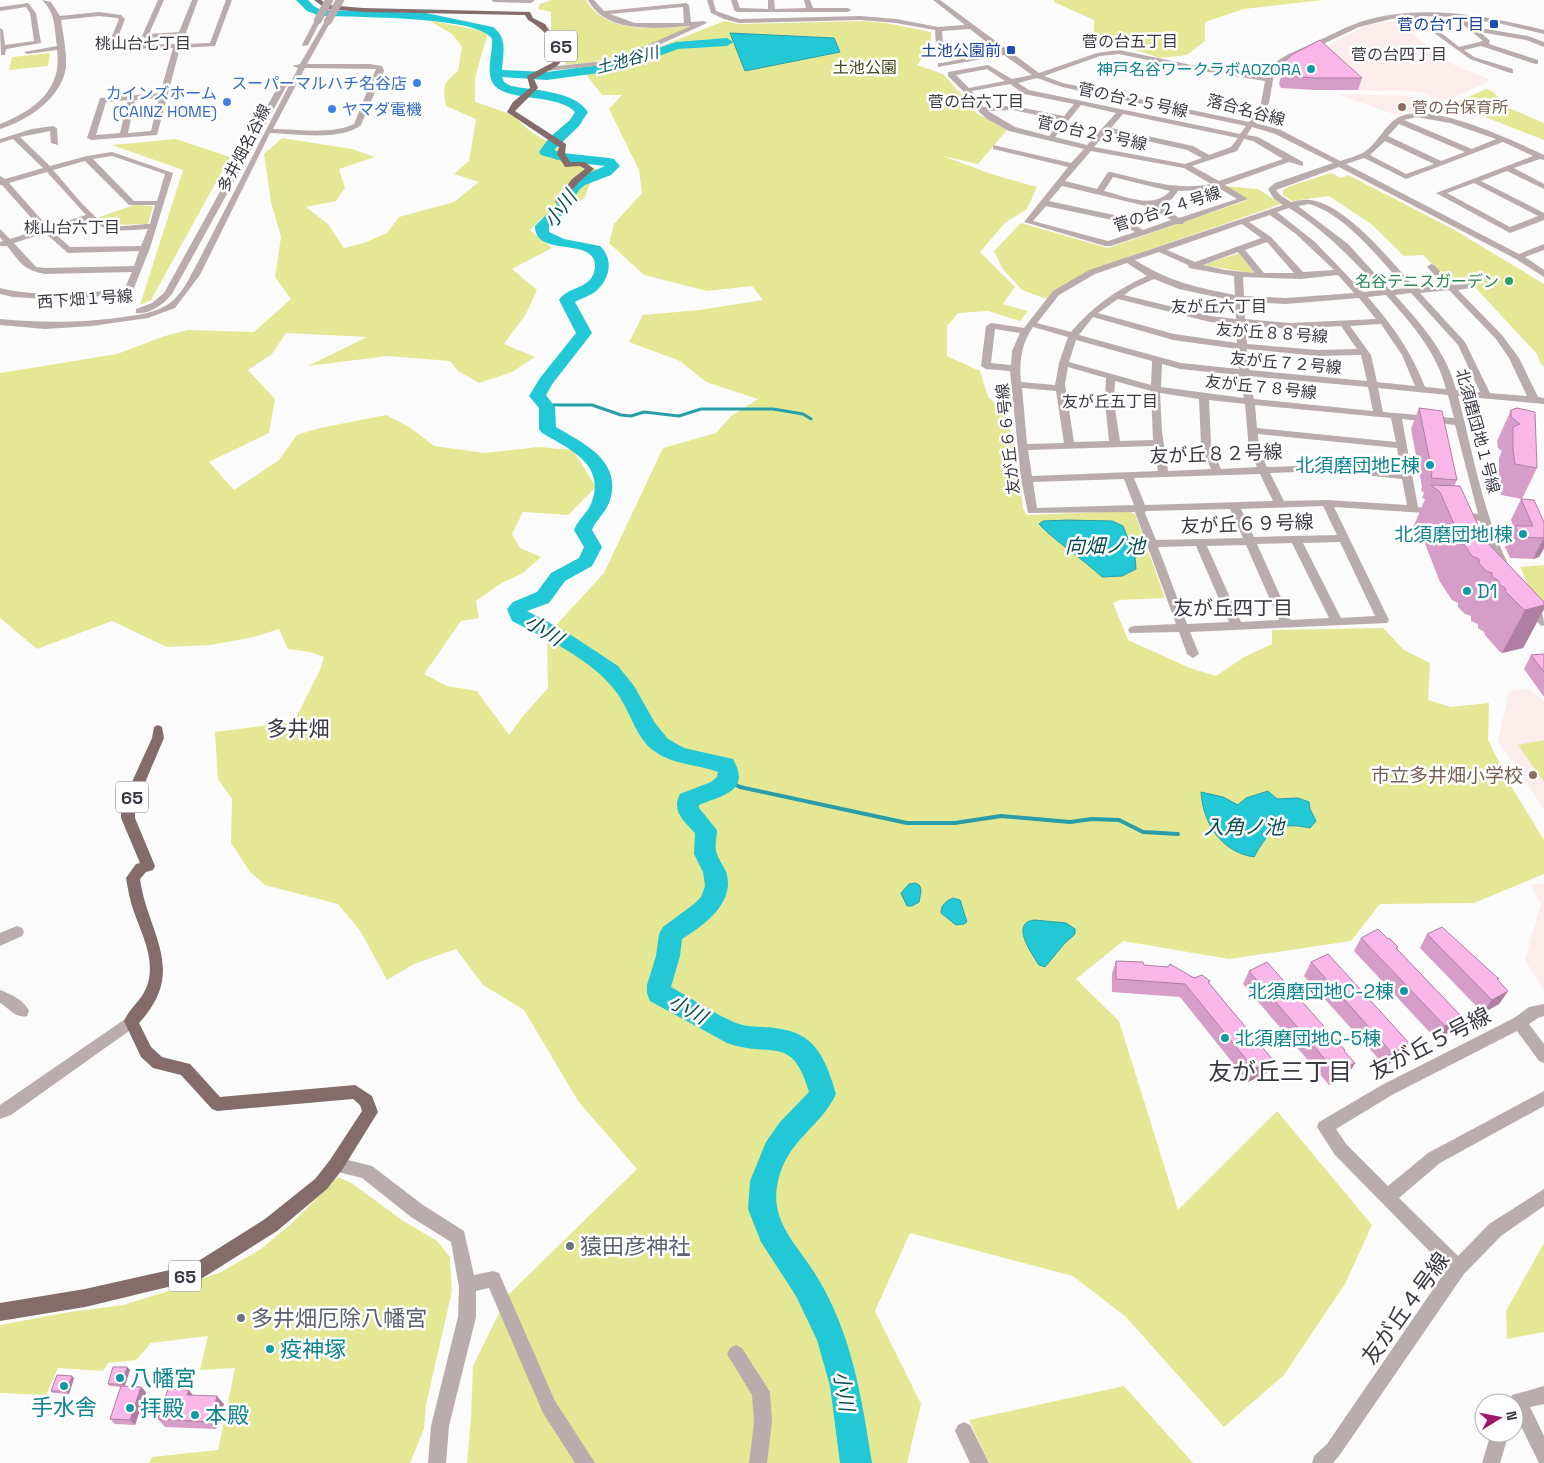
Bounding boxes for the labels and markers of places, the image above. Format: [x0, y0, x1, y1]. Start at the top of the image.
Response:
place label: 菅の台1丁目 [1397, 14, 1484, 35]
marker: 菅の台1丁目 [1488, 18, 1500, 30]
place label: 土池公園前 [921, 40, 1001, 61]
marker: 土池公園前 [1005, 44, 1017, 56]
place label: 神戸名谷ワークラボAOZORA [1097, 59, 1301, 80]
marker: 神戸名谷ワークラボAOZORA [1305, 63, 1317, 75]
place label: スーパーマルハチ名谷店 [231, 73, 407, 94]
marker: スーパーマルハチ名谷店 [411, 77, 423, 89]
place label: カインズホーム (CAINZ HOME) [106, 83, 217, 122]
marker: カインズホーム (CAINZ HOME) [221, 96, 233, 108]
place label: 菅の台保育所 [1412, 97, 1508, 118]
place label: ヤマダ電機 [342, 99, 422, 120]
marker: 菅の台保育所 [1396, 101, 1408, 113]
marker: ヤマダ電機 [326, 103, 338, 115]
place label: 名谷テニスガーデン [1355, 271, 1499, 292]
marker: 名谷テニスガーデン [1503, 275, 1515, 287]
place label: 北須磨団地E棟 [1295, 453, 1420, 478]
marker: 北須磨団地E棟 [1424, 459, 1436, 471]
place label: 北須磨団地I棟 [1394, 522, 1513, 547]
marker: 北須磨団地I棟 [1517, 528, 1529, 540]
place label: D1 [1477, 579, 1498, 604]
marker: D1 [1461, 585, 1473, 597]
place label: 市立多井畑小学校 [1371, 763, 1523, 788]
marker: 市立多井畑小学校 [1527, 769, 1539, 781]
place label: 北須磨団地C-2棟 [1248, 979, 1394, 1004]
marker: 北須磨団地C-2棟 [1398, 985, 1410, 997]
place label: 北須磨団地C-5棟 [1235, 1026, 1381, 1051]
marker: 北須磨団地C-5棟 [1219, 1032, 1231, 1044]
place label: 猿田彦神社 [580, 1232, 690, 1260]
marker: 猿田彦神社 [564, 1240, 576, 1252]
place label: 多井畑厄除八幡宮 [251, 1304, 427, 1332]
marker: 多井畑厄除八幡宮 [235, 1312, 247, 1324]
place label: 疫神塚 [280, 1335, 346, 1363]
marker: 疫神塚 [264, 1343, 276, 1355]
place label: 八幡宮 [130, 1364, 196, 1392]
marker: 八幡宮 [114, 1372, 126, 1384]
marker: 手水舎 [58, 1380, 70, 1392]
place label: 手水舎 [31, 1393, 97, 1421]
place label: 拝殿 [140, 1394, 184, 1422]
place label: 本殿 [205, 1401, 249, 1429]
marker: 拝殿 [124, 1402, 136, 1414]
marker: 本殿 [189, 1409, 201, 1421]

